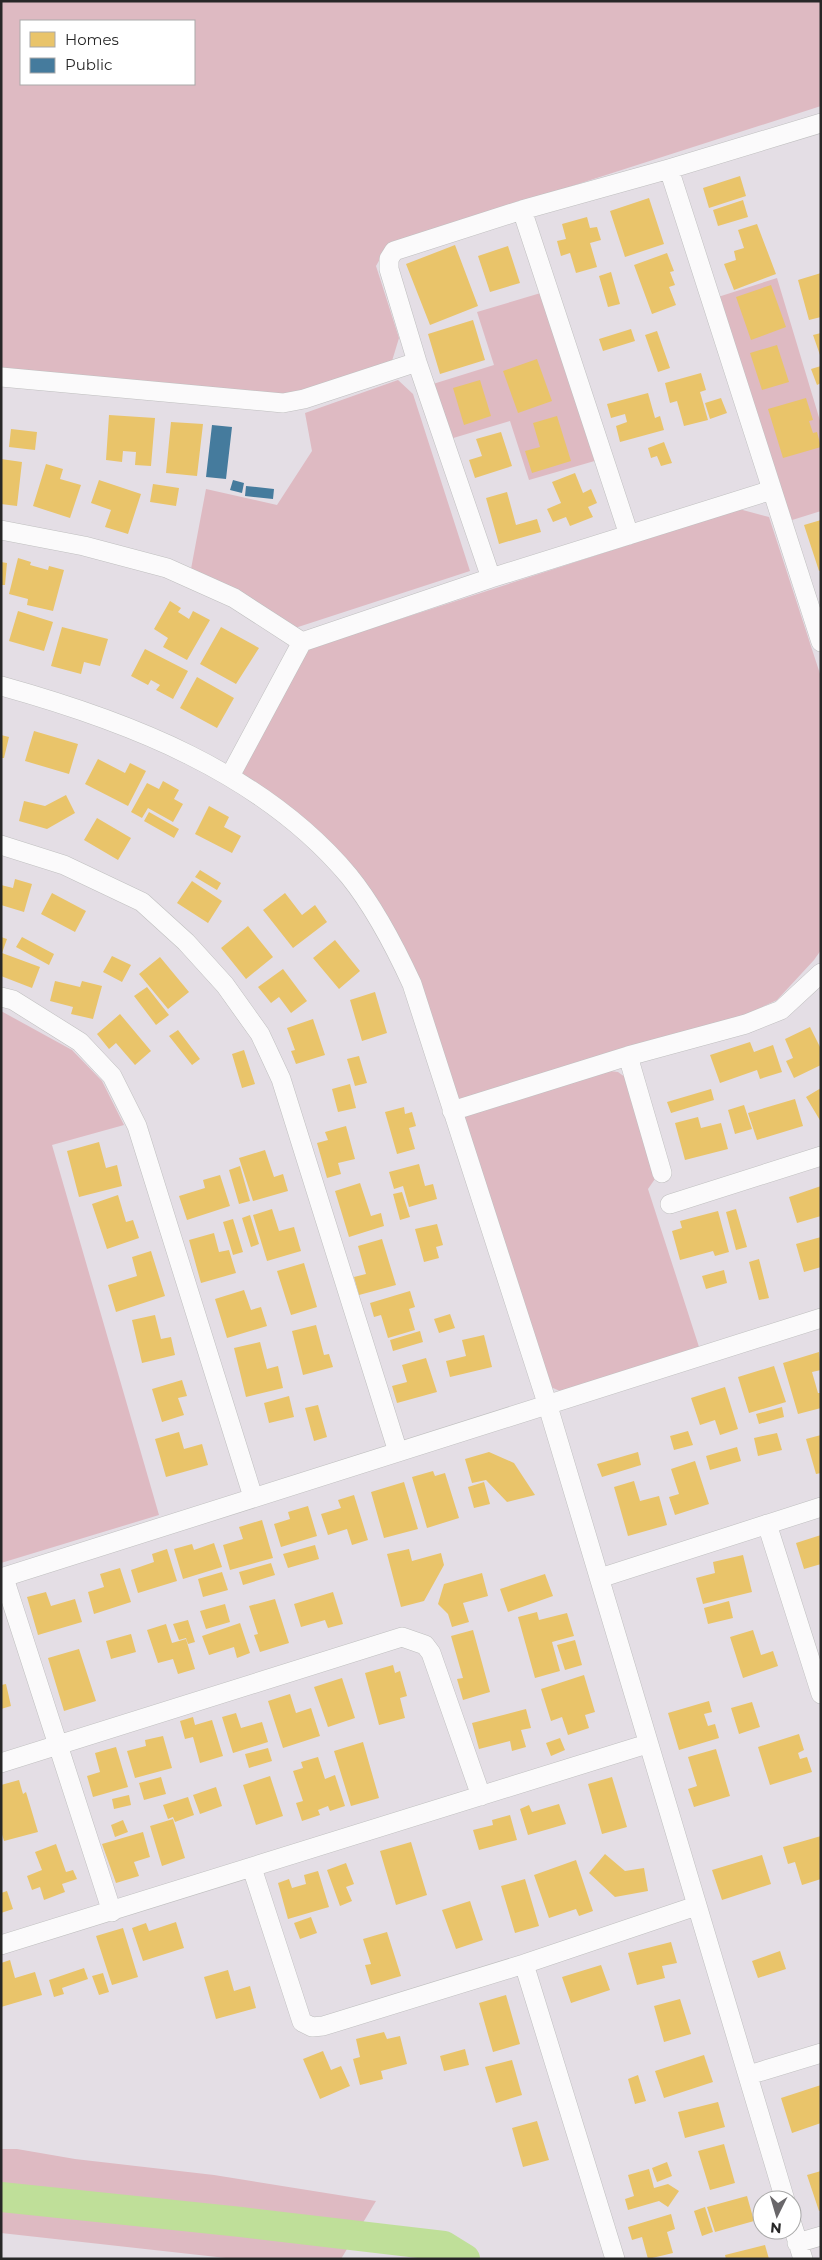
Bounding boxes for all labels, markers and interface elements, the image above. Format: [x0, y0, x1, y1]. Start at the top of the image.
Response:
legend [20, 20, 195, 85]
text: Homes [65, 30, 119, 49]
text: Public [65, 55, 113, 74]
north arrow [752, 2190, 802, 2240]
text: N [769, 2218, 782, 2237]

